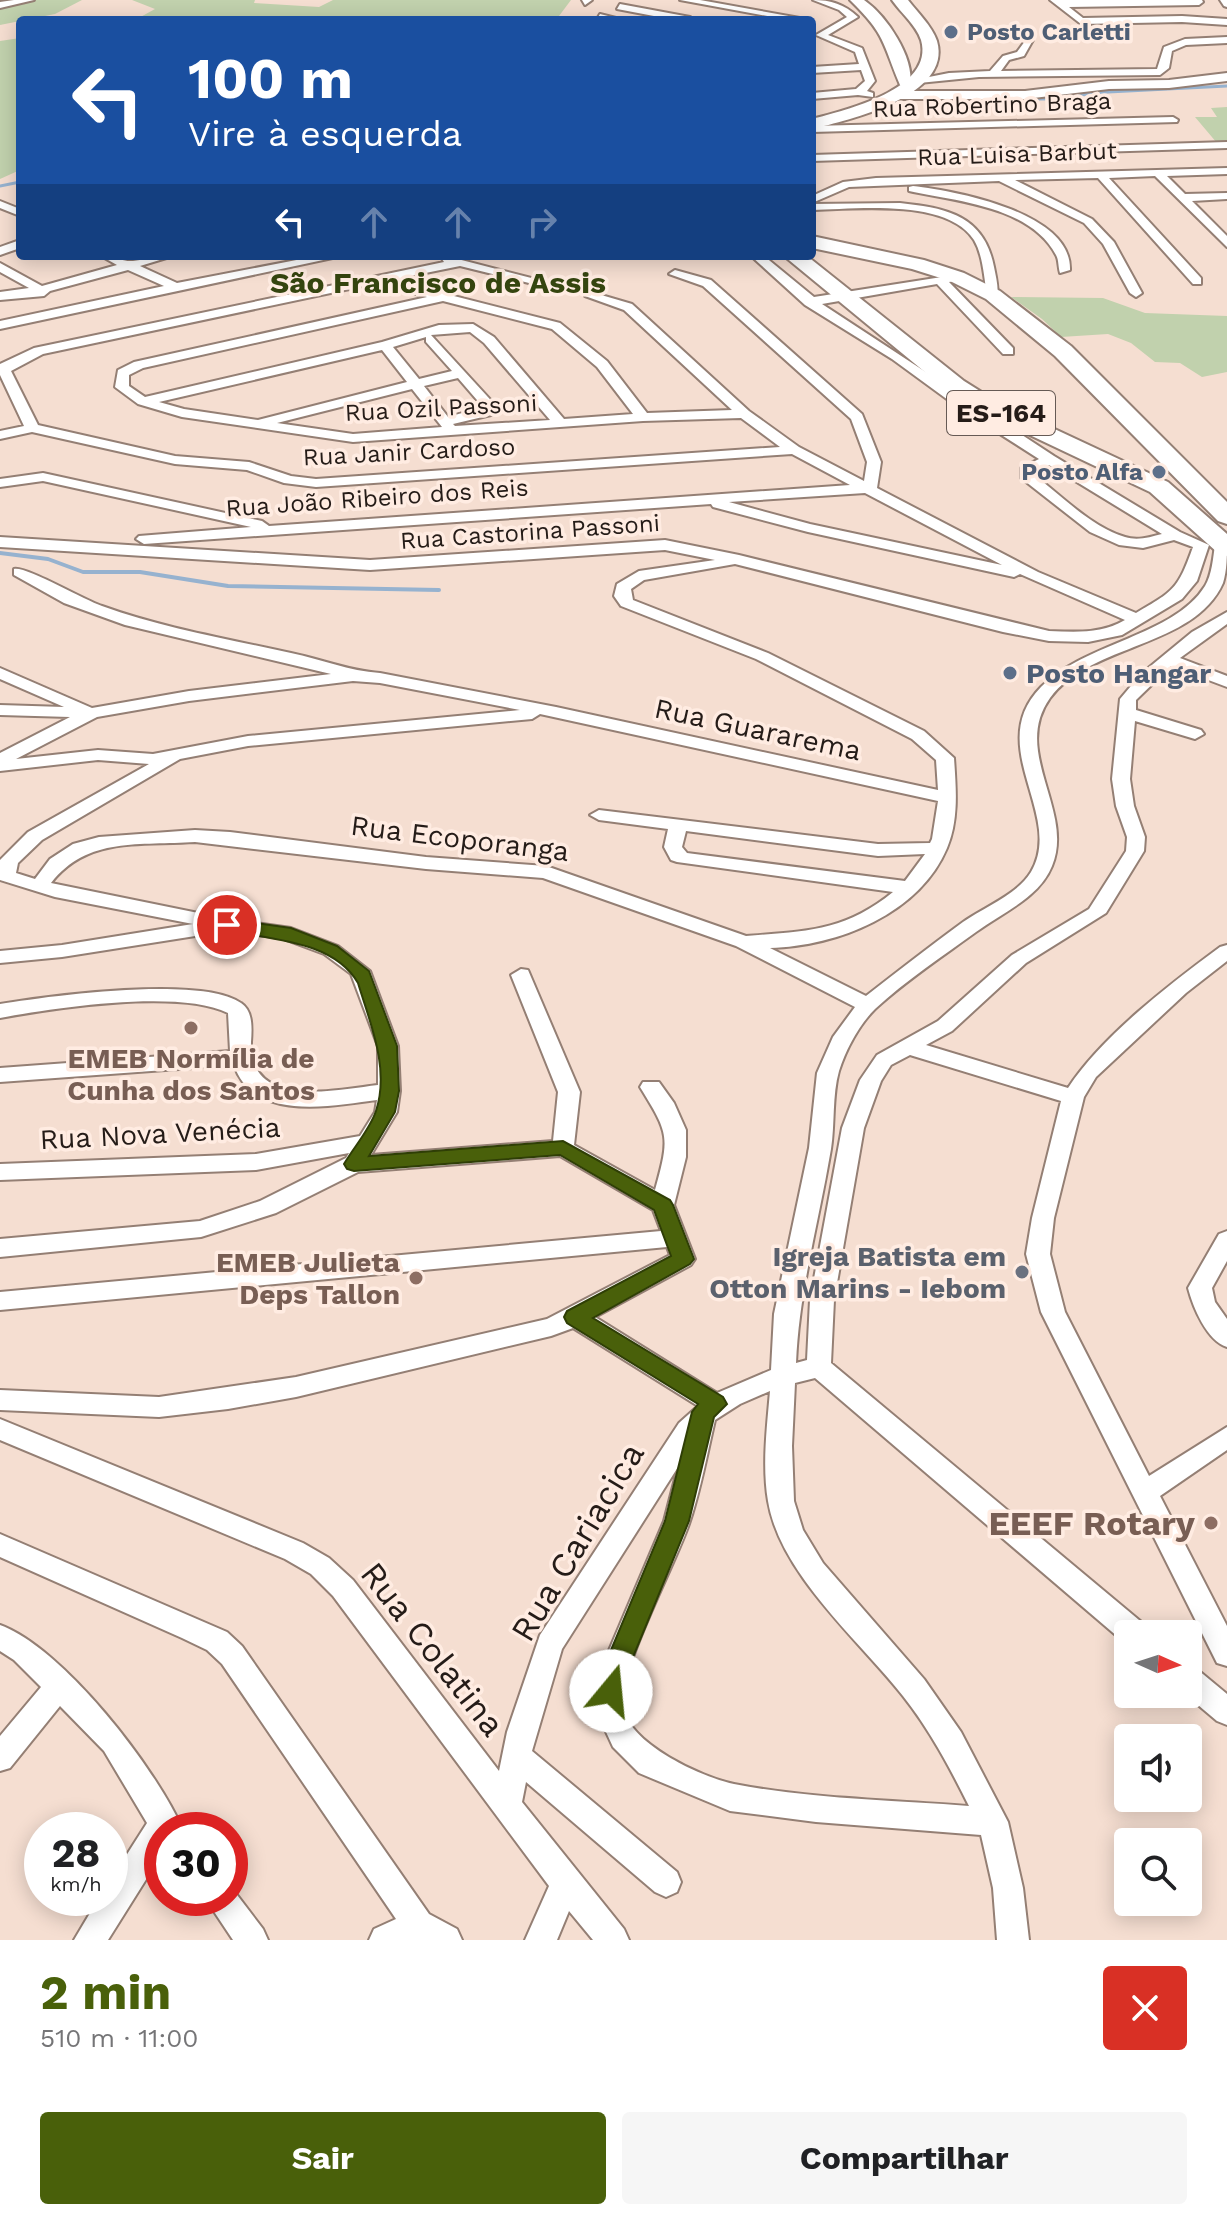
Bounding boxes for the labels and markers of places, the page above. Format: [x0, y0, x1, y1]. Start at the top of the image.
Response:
place label: Posto Carletti [967, 18, 1131, 46]
marker: Posto Carletti [942, 23, 960, 41]
place label: Posto Alfa [1021, 458, 1143, 486]
marker: Posto Alfa [1150, 463, 1168, 481]
place label: Posto Hangar [1026, 657, 1211, 690]
marker: Posto Hangar [1001, 664, 1019, 682]
pin [193, 891, 261, 959]
marker: EMEB Normília de Cunha dos Santos [182, 1019, 200, 1037]
place label: EMEB Normília de Cunha dos Santos [67, 1042, 315, 1107]
place label: Igreja Batista em Otton Marins - Iebom [709, 1240, 1006, 1305]
place label: EMEB Julieta Deps Tallon [216, 1246, 401, 1311]
marker: Igreja Batista em Otton Marins - Iebom [1013, 1263, 1031, 1281]
marker: EMEB Julieta Deps Tallon [407, 1269, 425, 1287]
place label: EEEF Rotary [988, 1503, 1196, 1543]
marker: EEEF Rotary [1202, 1514, 1220, 1532]

